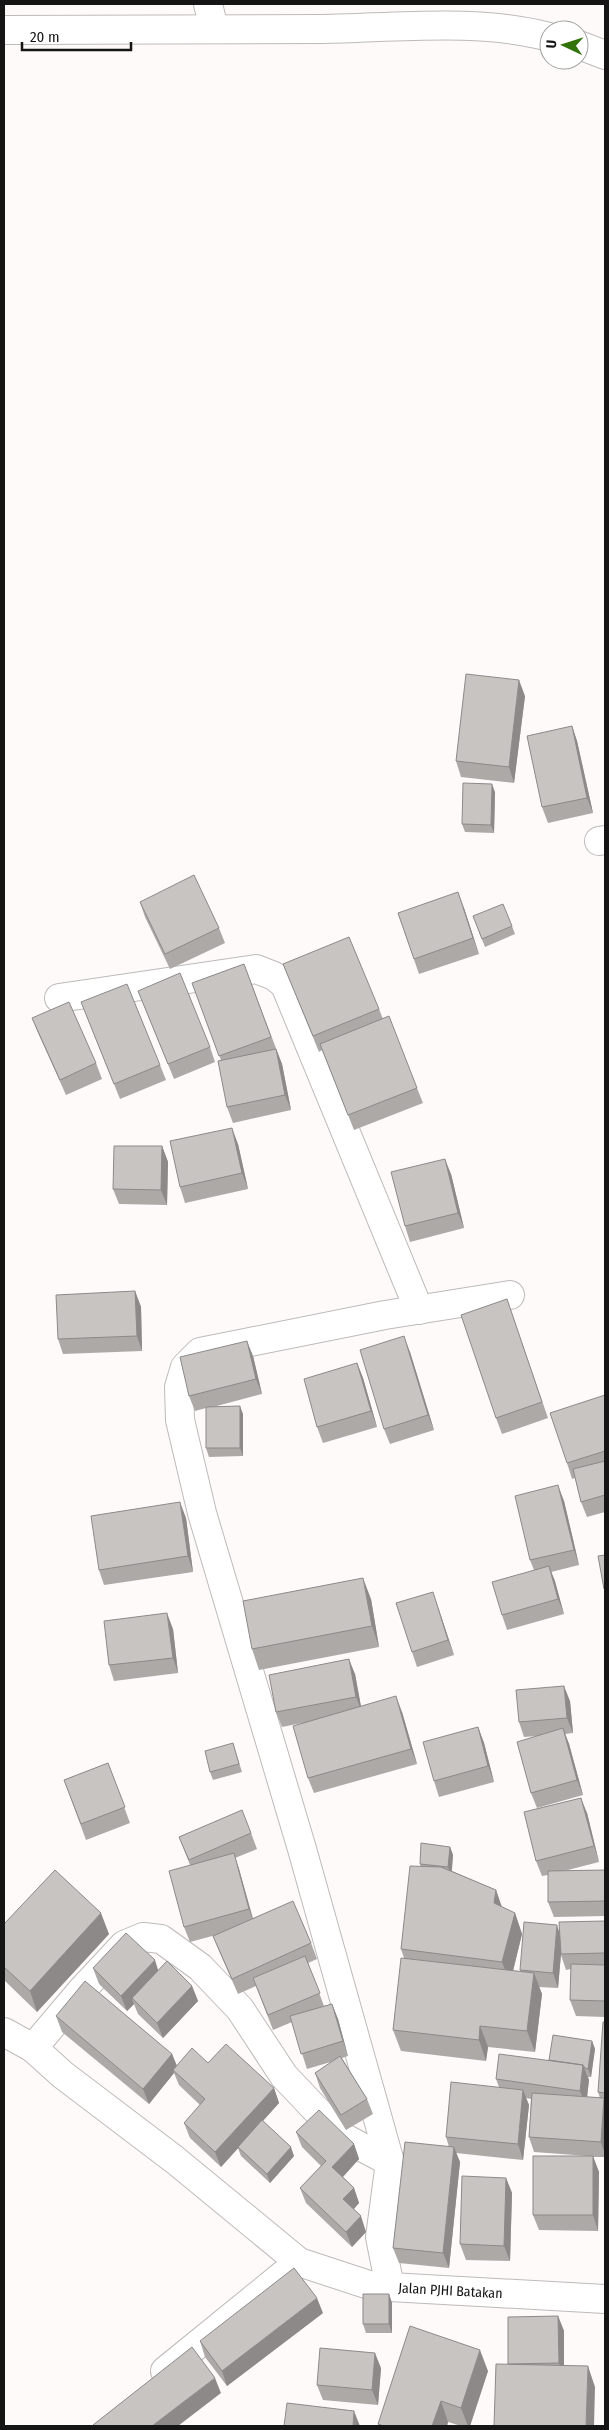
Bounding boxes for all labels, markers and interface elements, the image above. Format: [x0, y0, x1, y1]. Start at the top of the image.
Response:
scale bar [22, 20, 131, 52]
north arrow [539, 20, 589, 70]
text: 20 m [30, 28, 60, 46]
text: U [543, 39, 560, 49]
street label: Jalan PJHI Batakan [398, 2279, 503, 2302]

